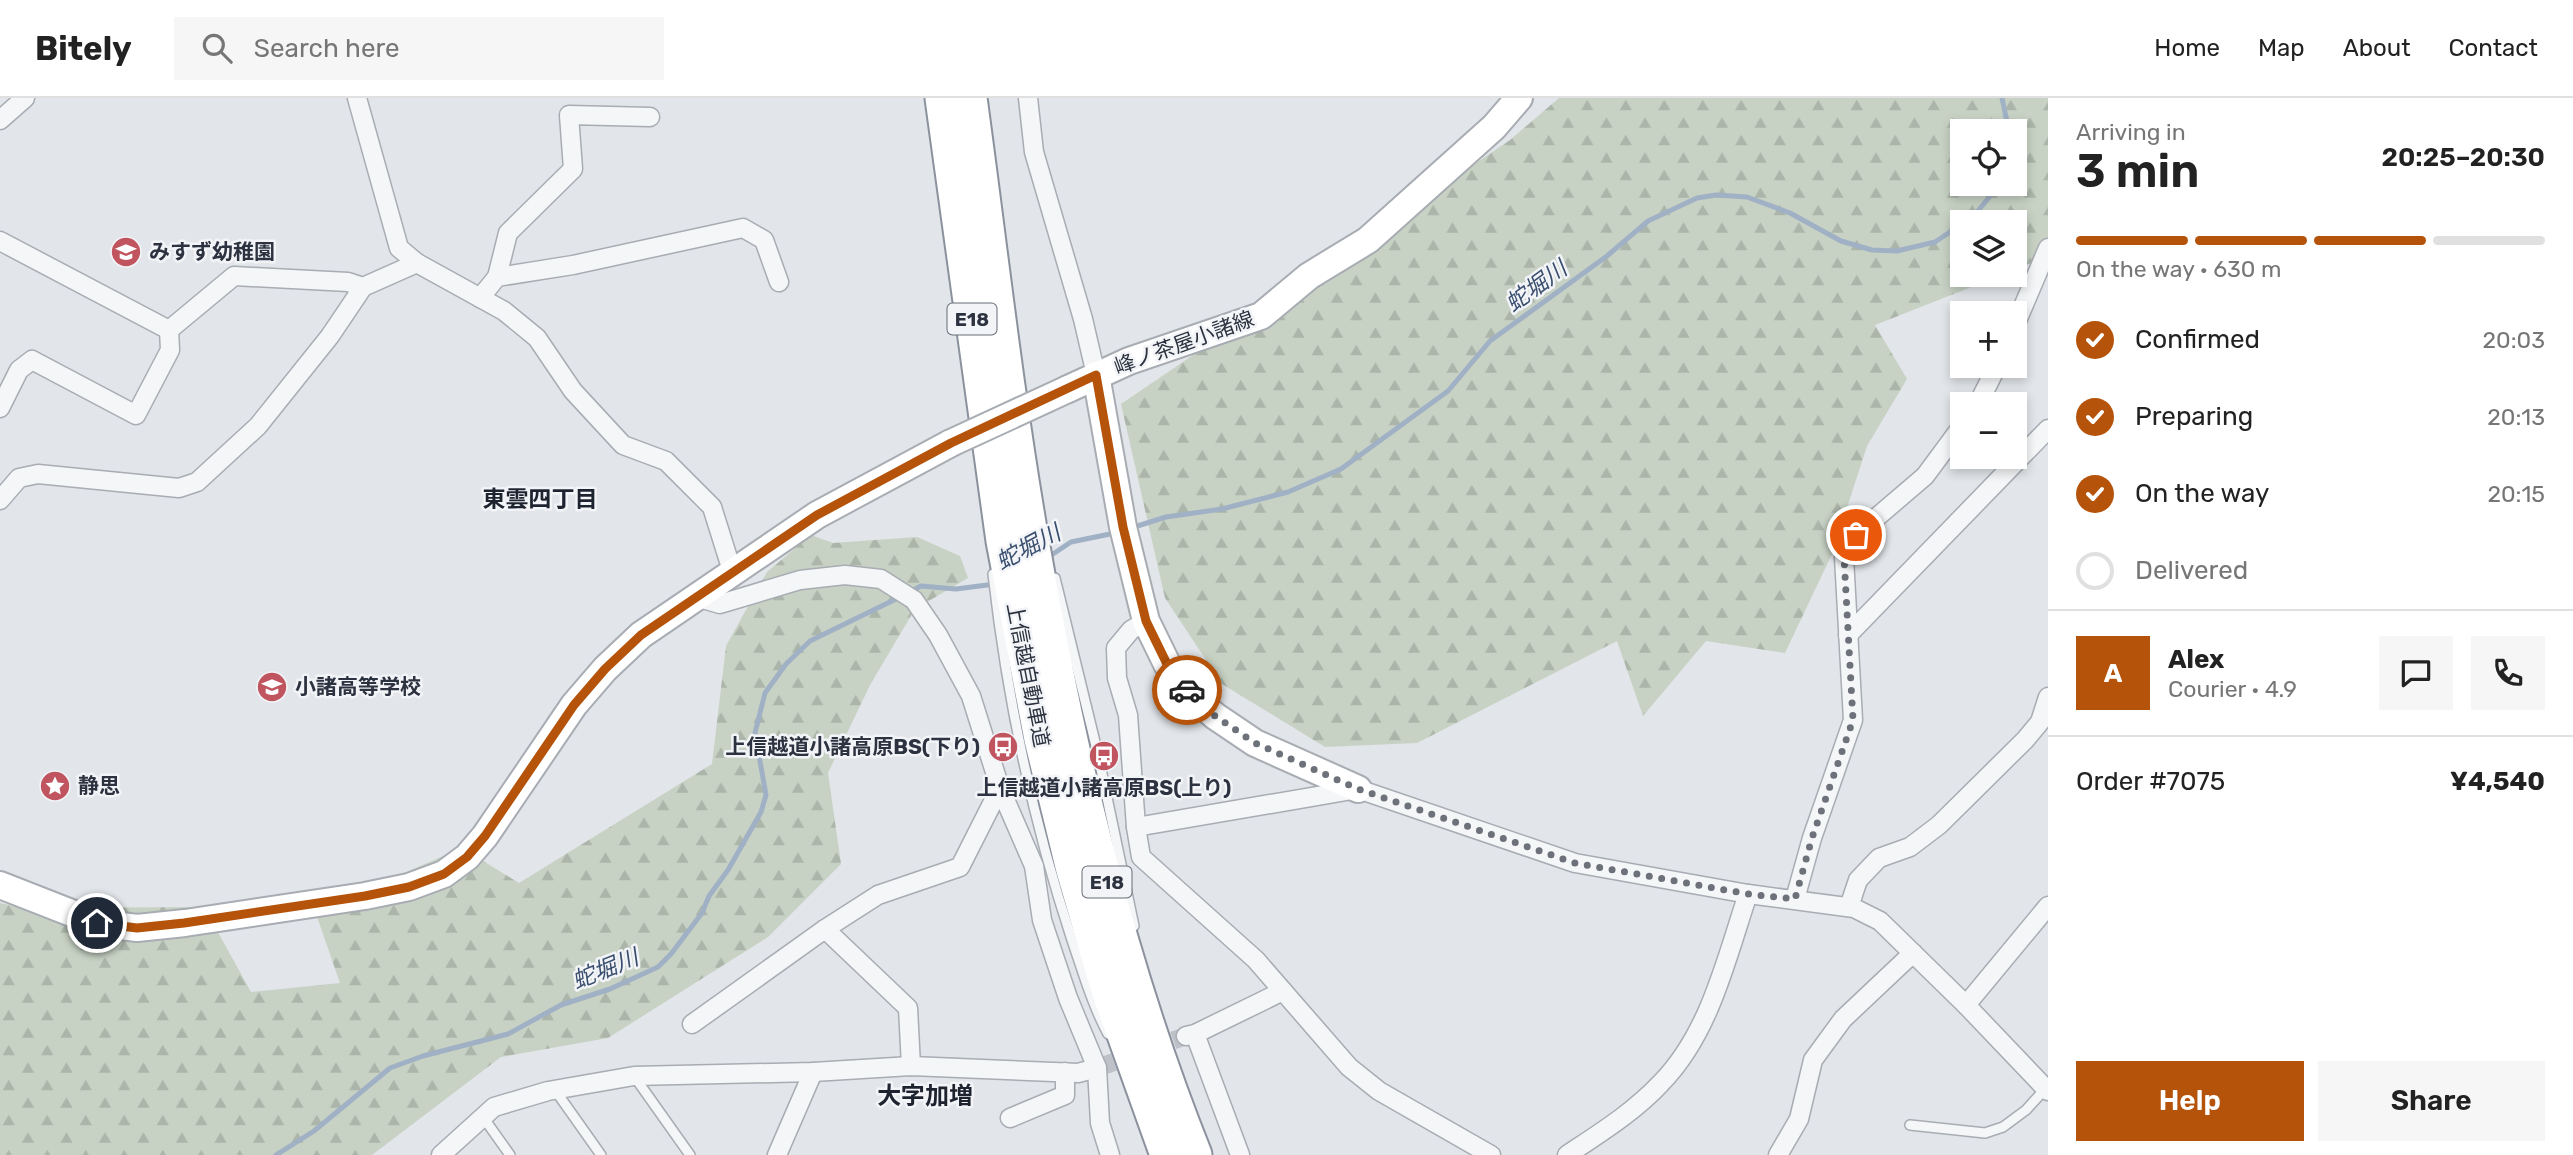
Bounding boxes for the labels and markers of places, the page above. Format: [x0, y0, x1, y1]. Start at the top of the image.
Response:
school or university icon: みすず幼稚園 [109, 235, 143, 269]
place label: みすず幼稚園 [149, 239, 275, 264]
pin [1826, 505, 1886, 565]
school or university icon: 小諸高等学校 [255, 670, 289, 704]
place label: 小諸高等学校 [295, 674, 421, 699]
bus stop icon: 上信越道小諸高原BS(下り) [986, 730, 1020, 764]
place label: 上信越道小諸高原BS(下り) [725, 734, 980, 759]
bus stop icon: 上信越道小諸高原BS(上り) [1087, 739, 1121, 773]
place icon: 静思 [38, 769, 72, 803]
place label: 静思 [78, 773, 120, 798]
place label: 上信越道小諸高原BS(上り) [977, 775, 1231, 800]
pin [67, 893, 127, 953]

